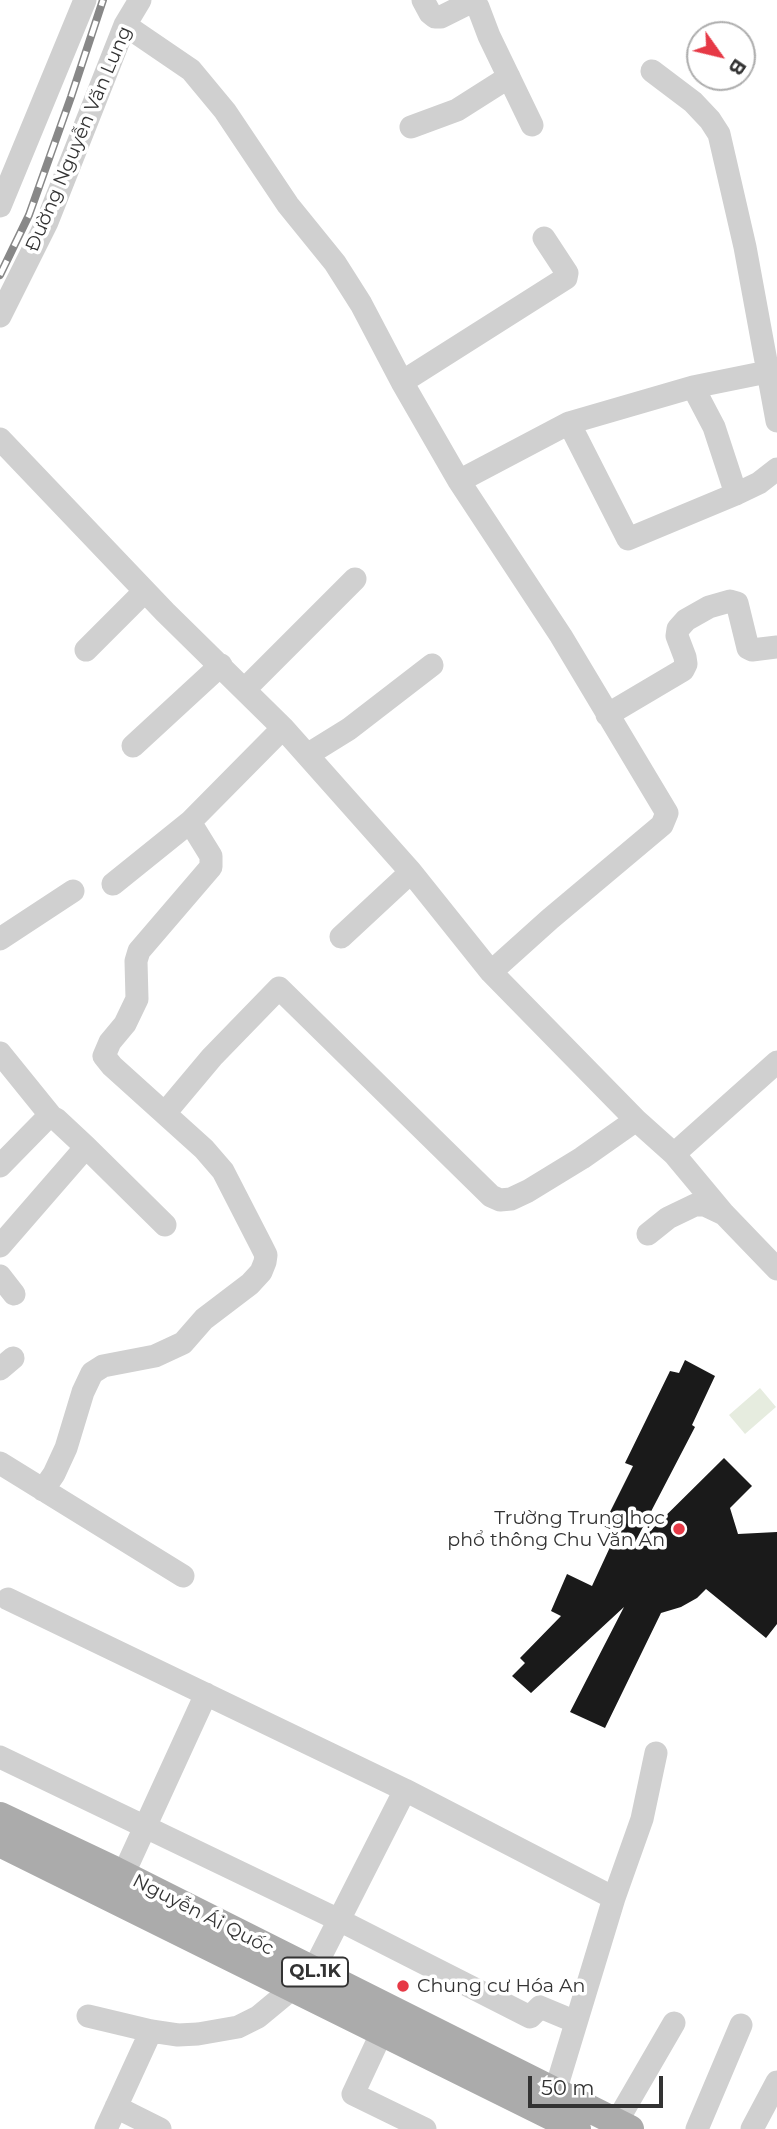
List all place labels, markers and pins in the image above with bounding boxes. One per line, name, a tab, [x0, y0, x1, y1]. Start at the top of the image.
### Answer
place label: Trường Trung học phổ thông Chu Văn An	[447, 1507, 665, 1551]
marker: Trường Trung học phổ thông Chu Văn An	[671, 1521, 687, 1537]
place label: Chung cư Hóa An	[417, 1975, 585, 1997]
marker: Chung cư Hóa An	[395, 1978, 411, 1994]

